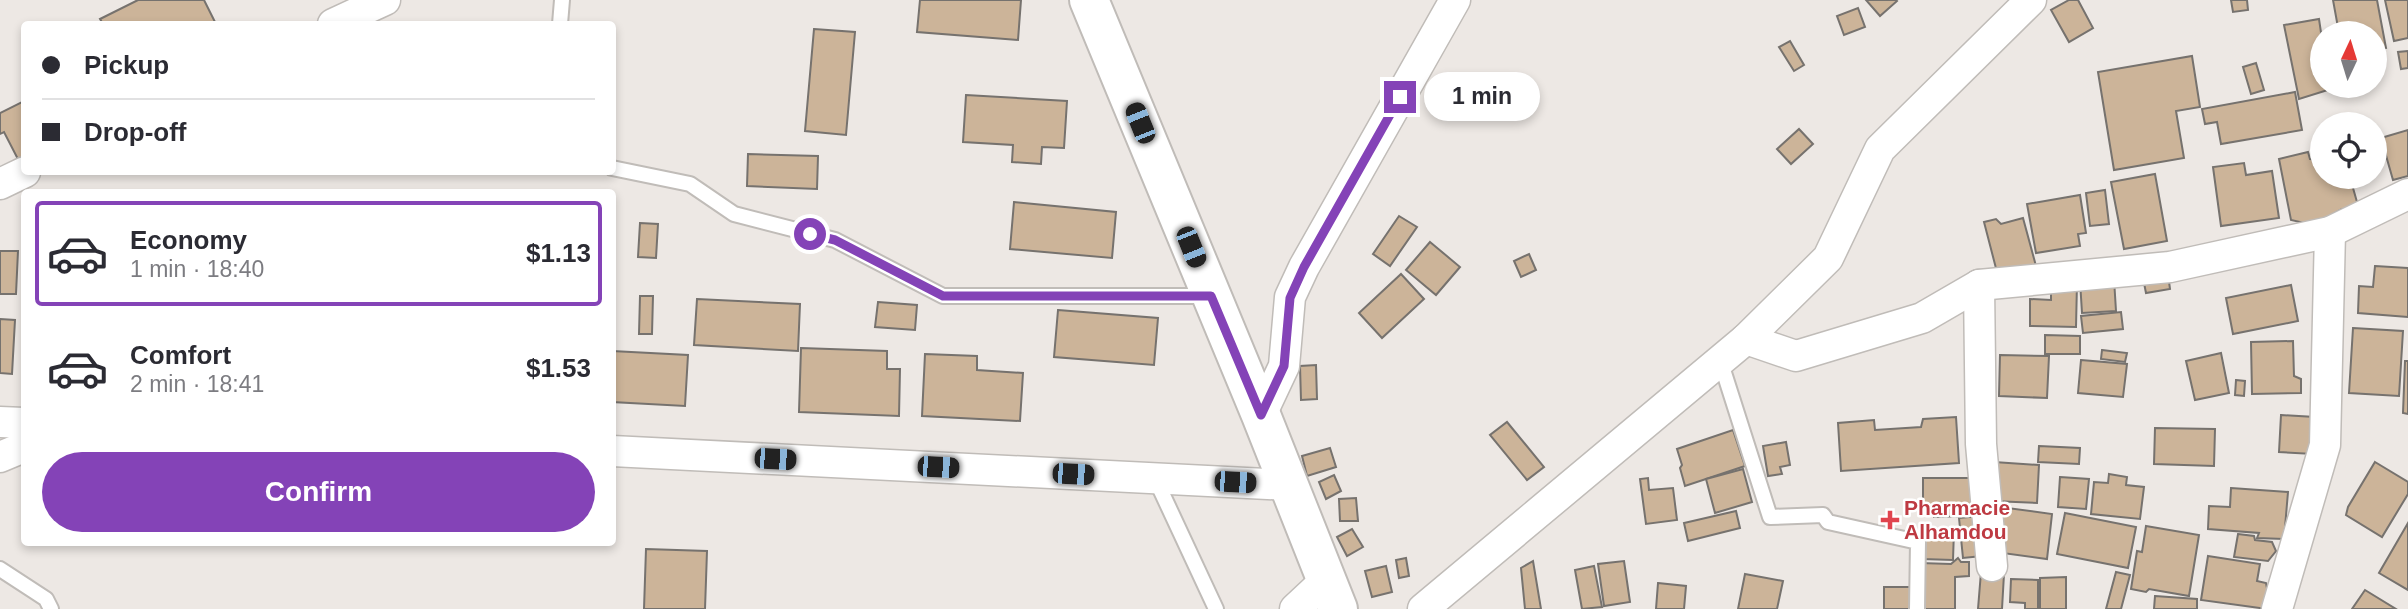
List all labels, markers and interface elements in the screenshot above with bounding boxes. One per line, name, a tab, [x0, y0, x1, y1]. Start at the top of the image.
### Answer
north arrow	[2310, 21, 2387, 98]
map controls	[2310, 21, 2387, 189]
text: Pickup	[84, 50, 169, 80]
callout: 1 min	[1424, 72, 1540, 122]
route end	[1384, 81, 1416, 113]
text: 1 min	[1452, 83, 1512, 109]
car	[1123, 100, 1158, 146]
button: locate	[2310, 112, 2387, 189]
text: Drop-off	[84, 117, 187, 147]
route start	[794, 218, 826, 250]
icon: car	[46, 222, 109, 285]
car	[1174, 224, 1209, 270]
text: Economy	[130, 225, 247, 255]
text: $1.13	[526, 238, 591, 268]
text: 1 min · 18:40	[130, 256, 264, 282]
icon: car	[46, 337, 109, 400]
text: Comfort	[130, 340, 231, 370]
text: $1.53	[526, 353, 591, 383]
text: 2 min · 18:41	[130, 371, 264, 397]
car	[754, 447, 797, 471]
button: Confirm	[42, 452, 595, 532]
car	[917, 455, 960, 479]
car	[1052, 462, 1095, 486]
car	[1214, 470, 1257, 494]
place label: Pharmacie Alhamdou	[1904, 496, 2010, 543]
marker: Pharmacie Alhamdou	[1882, 512, 1898, 528]

